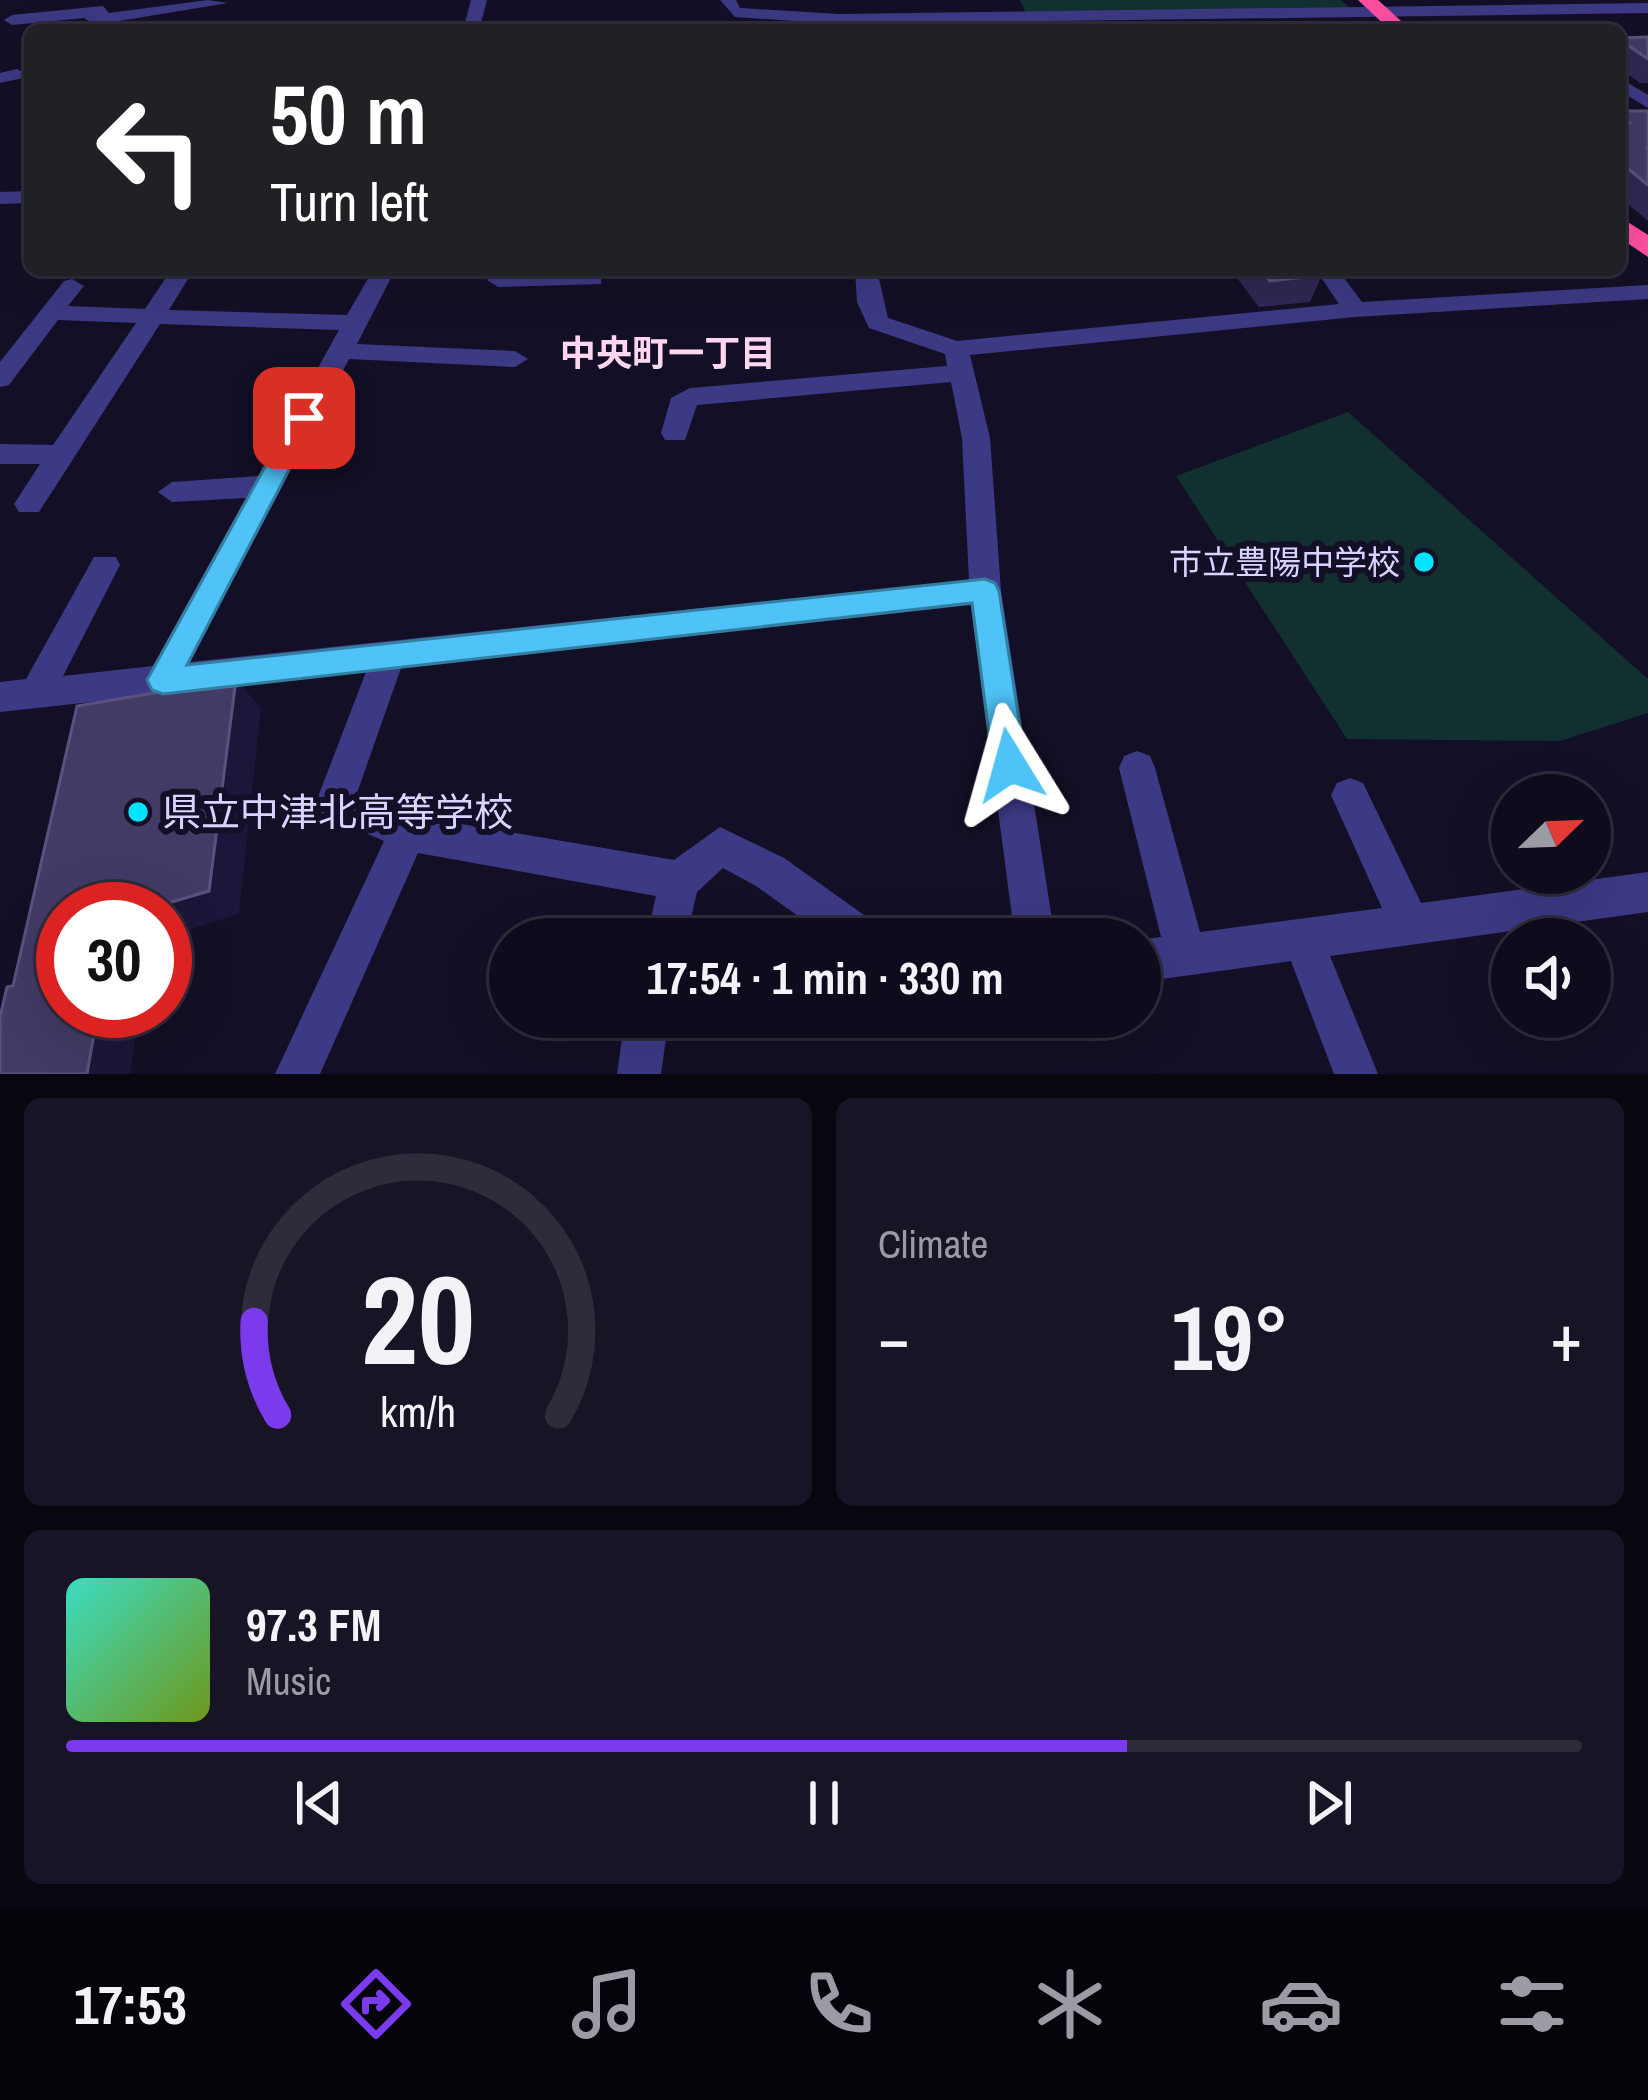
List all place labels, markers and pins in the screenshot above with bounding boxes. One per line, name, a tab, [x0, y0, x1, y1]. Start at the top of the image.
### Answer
pin	[253, 367, 355, 469]
place label: 市立豊陽中学校	[1169, 540, 1400, 584]
marker: 市立豊陽中学校	[1411, 549, 1437, 575]
place label: 県立中津北高等学校	[162, 786, 513, 838]
marker: 県立中津北高等学校	[125, 799, 151, 825]

